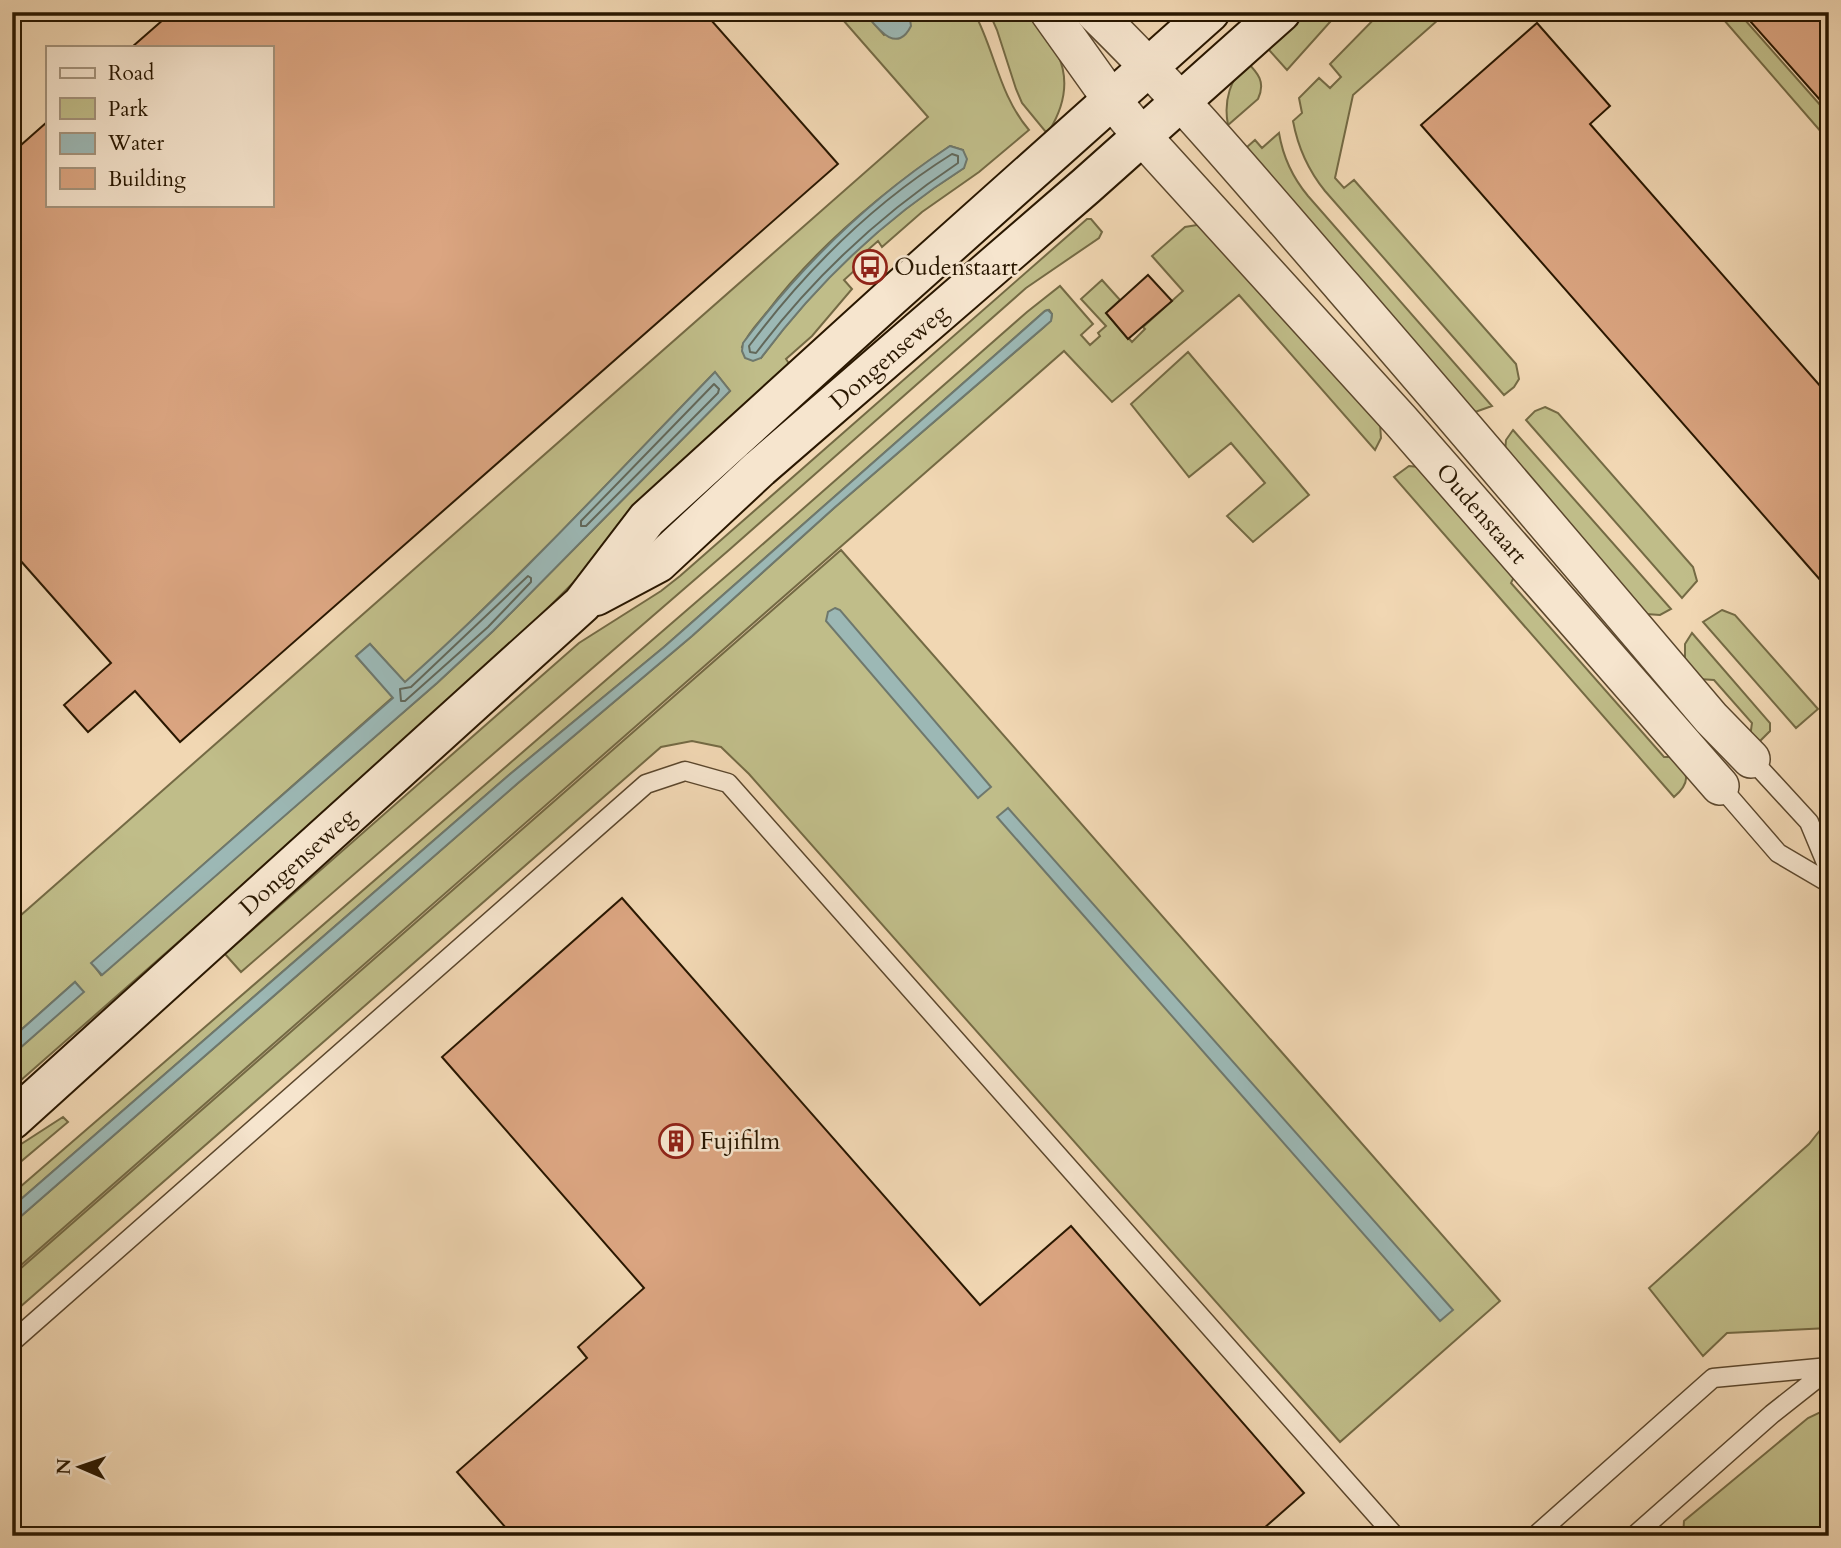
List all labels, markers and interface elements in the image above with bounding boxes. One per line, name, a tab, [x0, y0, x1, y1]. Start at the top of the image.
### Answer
legend	[46, 46, 273, 206]
text: Road	[108, 59, 154, 88]
text: Park	[108, 95, 149, 124]
text: Water	[107, 129, 164, 158]
text: Building	[108, 165, 186, 194]
bus stop icon: Oudenstaart	[851, 248, 889, 286]
place label: Oudenstaart	[894, 251, 1018, 284]
street label: Dongenseweg	[823, 296, 956, 417]
street label: Oudenstaart	[1429, 456, 1535, 571]
street label: Dongenseweg	[232, 800, 363, 923]
building icon: Fujifilm	[657, 1122, 695, 1160]
place label: Fujifilm	[700, 1125, 781, 1158]
north arrow	[46, 1432, 116, 1502]
text: N	[51, 1457, 77, 1475]

